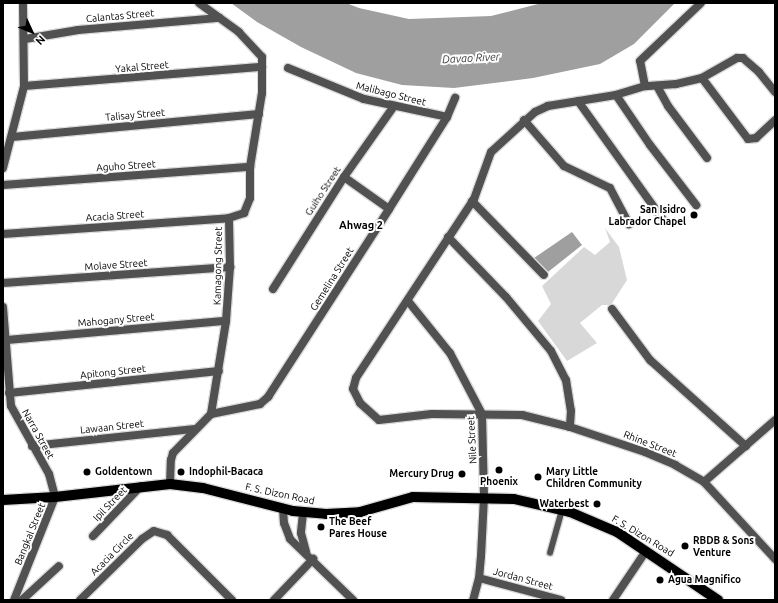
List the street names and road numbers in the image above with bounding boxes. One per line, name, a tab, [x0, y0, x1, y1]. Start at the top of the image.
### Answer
street label: Calantas Street	[85, 7, 155, 25]
street label: Yakal Street	[115, 59, 169, 75]
street label: Malibago Street	[355, 80, 427, 108]
street label: Talisay Street	[105, 106, 165, 124]
street label: Aguho Street	[96, 158, 156, 174]
street label: Guiho Street	[303, 164, 343, 218]
street label: Acacia Street	[85, 208, 145, 224]
street label: Kamagong Street	[211, 227, 225, 305]
street label: Gemelina Street	[308, 245, 356, 313]
street label: Molave Street	[84, 257, 148, 273]
street label: Mahogany Street	[77, 311, 155, 329]
street label: Apitong Street	[79, 363, 147, 381]
street label: Narra Street	[19, 407, 57, 461]
street label: Nile Street	[465, 416, 479, 464]
street label: Lawaan Street	[79, 418, 145, 436]
street label: Rhine Street	[622, 428, 678, 460]
street label: F. S. Dizon Road	[244, 481, 316, 507]
street label: Ipil Street	[91, 484, 129, 524]
street label: Bangkal Street	[12, 501, 48, 567]
street label: F. S. Dizon Road	[610, 513, 676, 559]
street label: Acacia Circle	[88, 530, 136, 578]
street label: Jordan Street	[492, 565, 554, 593]

